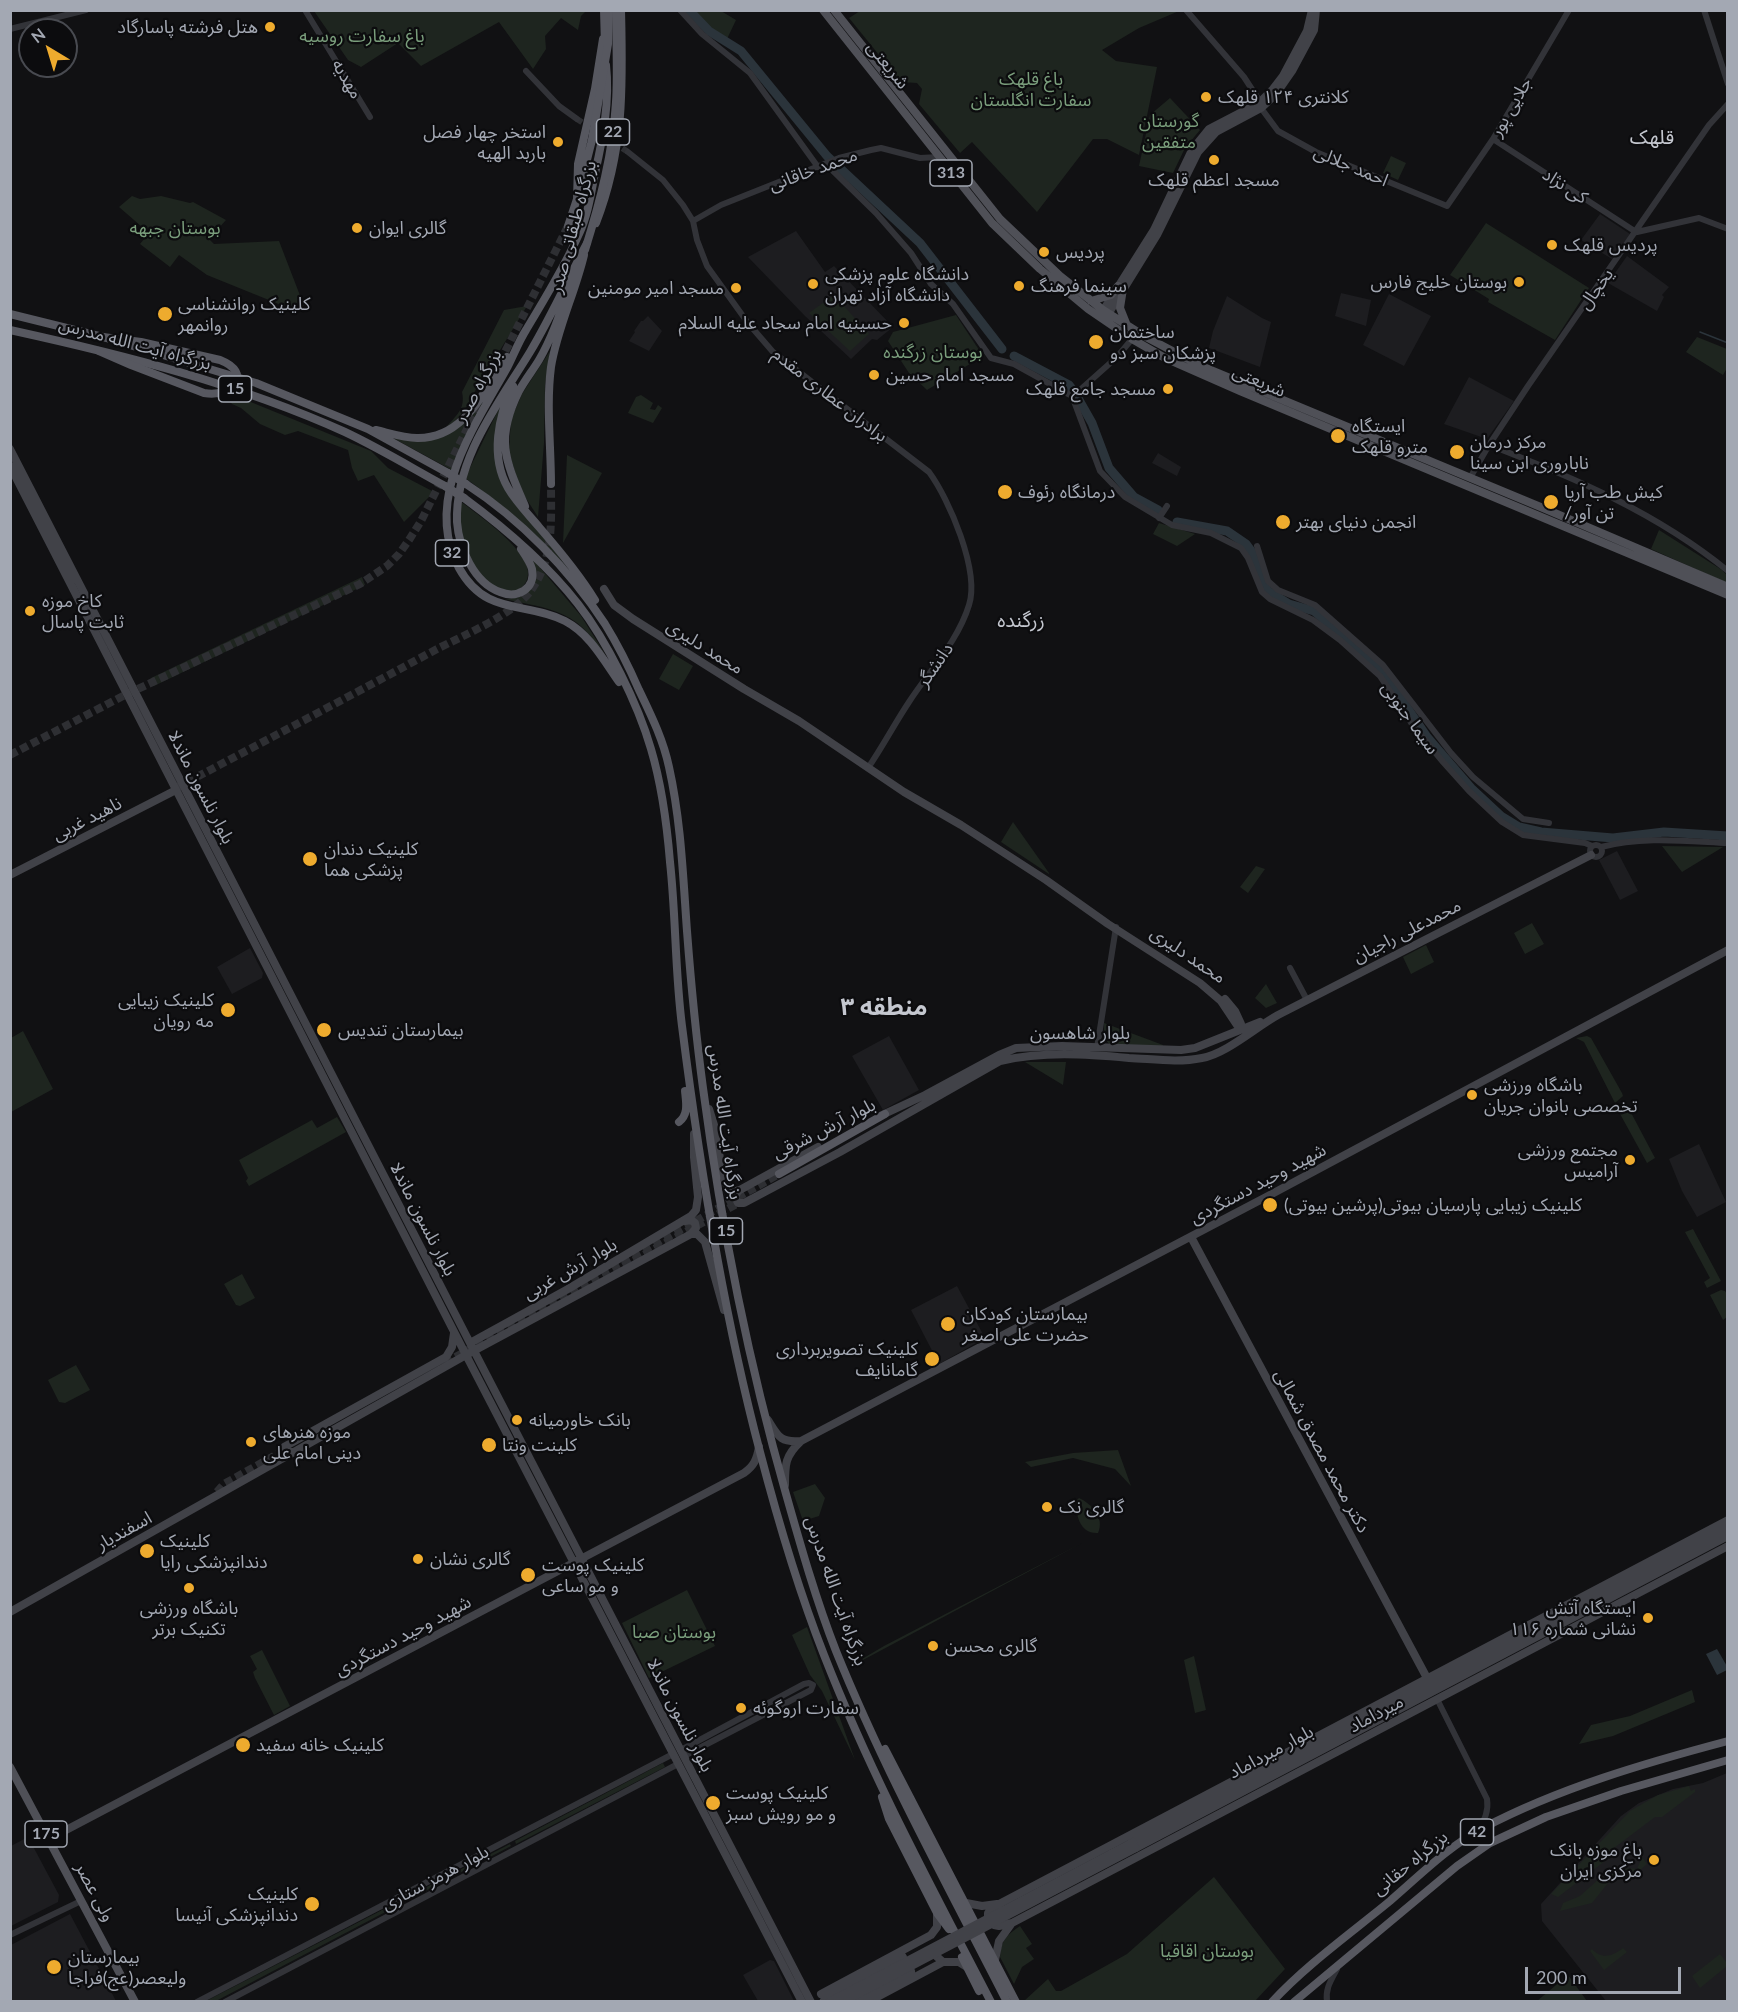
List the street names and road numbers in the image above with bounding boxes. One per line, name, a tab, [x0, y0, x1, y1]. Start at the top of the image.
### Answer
street label: شریعتی	[862, 37, 914, 93]
street label: مهدیه	[327, 55, 367, 103]
street label: جلایی پور	[1485, 73, 1537, 141]
road number: 22	[596, 119, 630, 145]
street label: احمد جلالی	[1311, 141, 1391, 191]
street label: محمد خاقانی	[766, 144, 860, 196]
street label: بزرگراه طبقاتی صدر	[545, 158, 601, 296]
road number: 313	[930, 160, 972, 186]
street label: کی نژاد	[1538, 163, 1592, 209]
street label: یخچال	[1574, 264, 1618, 314]
street label: بزرگراه آیت الله مدرس	[57, 313, 213, 375]
street label: برادران عطاری مقدم	[768, 343, 892, 447]
street label: بزرگراه صدر	[450, 345, 506, 427]
street label: شریعتی	[1229, 360, 1289, 402]
road number: 15	[218, 376, 252, 402]
road number: 32	[436, 540, 468, 566]
street label: محمد دلیری	[663, 615, 747, 679]
street label: دانشگر	[912, 639, 958, 691]
street label: سیما جنوبی	[1376, 677, 1444, 759]
street label: بلوار نلسون ماندلا	[163, 727, 239, 847]
street label: ناهید غربی	[49, 792, 125, 846]
street label: محمدعلی راجیان	[1349, 894, 1465, 968]
street label: محمد دلیری	[1146, 922, 1230, 988]
street label: بلوار شاهسون	[1030, 1022, 1130, 1044]
street label: بزرگراه آیت الله مدرس	[703, 1043, 747, 1201]
street label: بلوار آرش شرقی	[769, 1094, 879, 1164]
street label: شهید وحید دستگردی	[1186, 1139, 1330, 1229]
street label: بلوار نلسون ماندلا	[385, 1159, 461, 1279]
road number: 15	[710, 1218, 742, 1244]
street label: بلوار آرش غربی	[519, 1233, 621, 1305]
street label: دکتر محمد مصدق شمالی	[1270, 1365, 1374, 1537]
street label: اسفندیار	[92, 1507, 156, 1555]
street label: بزرگراه آیت الله مدرس	[800, 1513, 872, 1669]
street label: شهید وحید دستگردی	[331, 1591, 475, 1681]
street label: بلوار نلسون ماندلا	[642, 1655, 718, 1775]
street label: میرداماد	[1345, 1691, 1407, 1737]
street label: بلوار میرداماد	[1225, 1721, 1317, 1783]
road number: 42	[1460, 1819, 1494, 1845]
road number: 175	[25, 1821, 67, 1847]
street label: بزرگراه حقانی	[1368, 1826, 1452, 1900]
street label: بلوار هرمز ستاری	[378, 1841, 492, 1915]
street label: ولی عصر	[70, 1859, 120, 1925]

